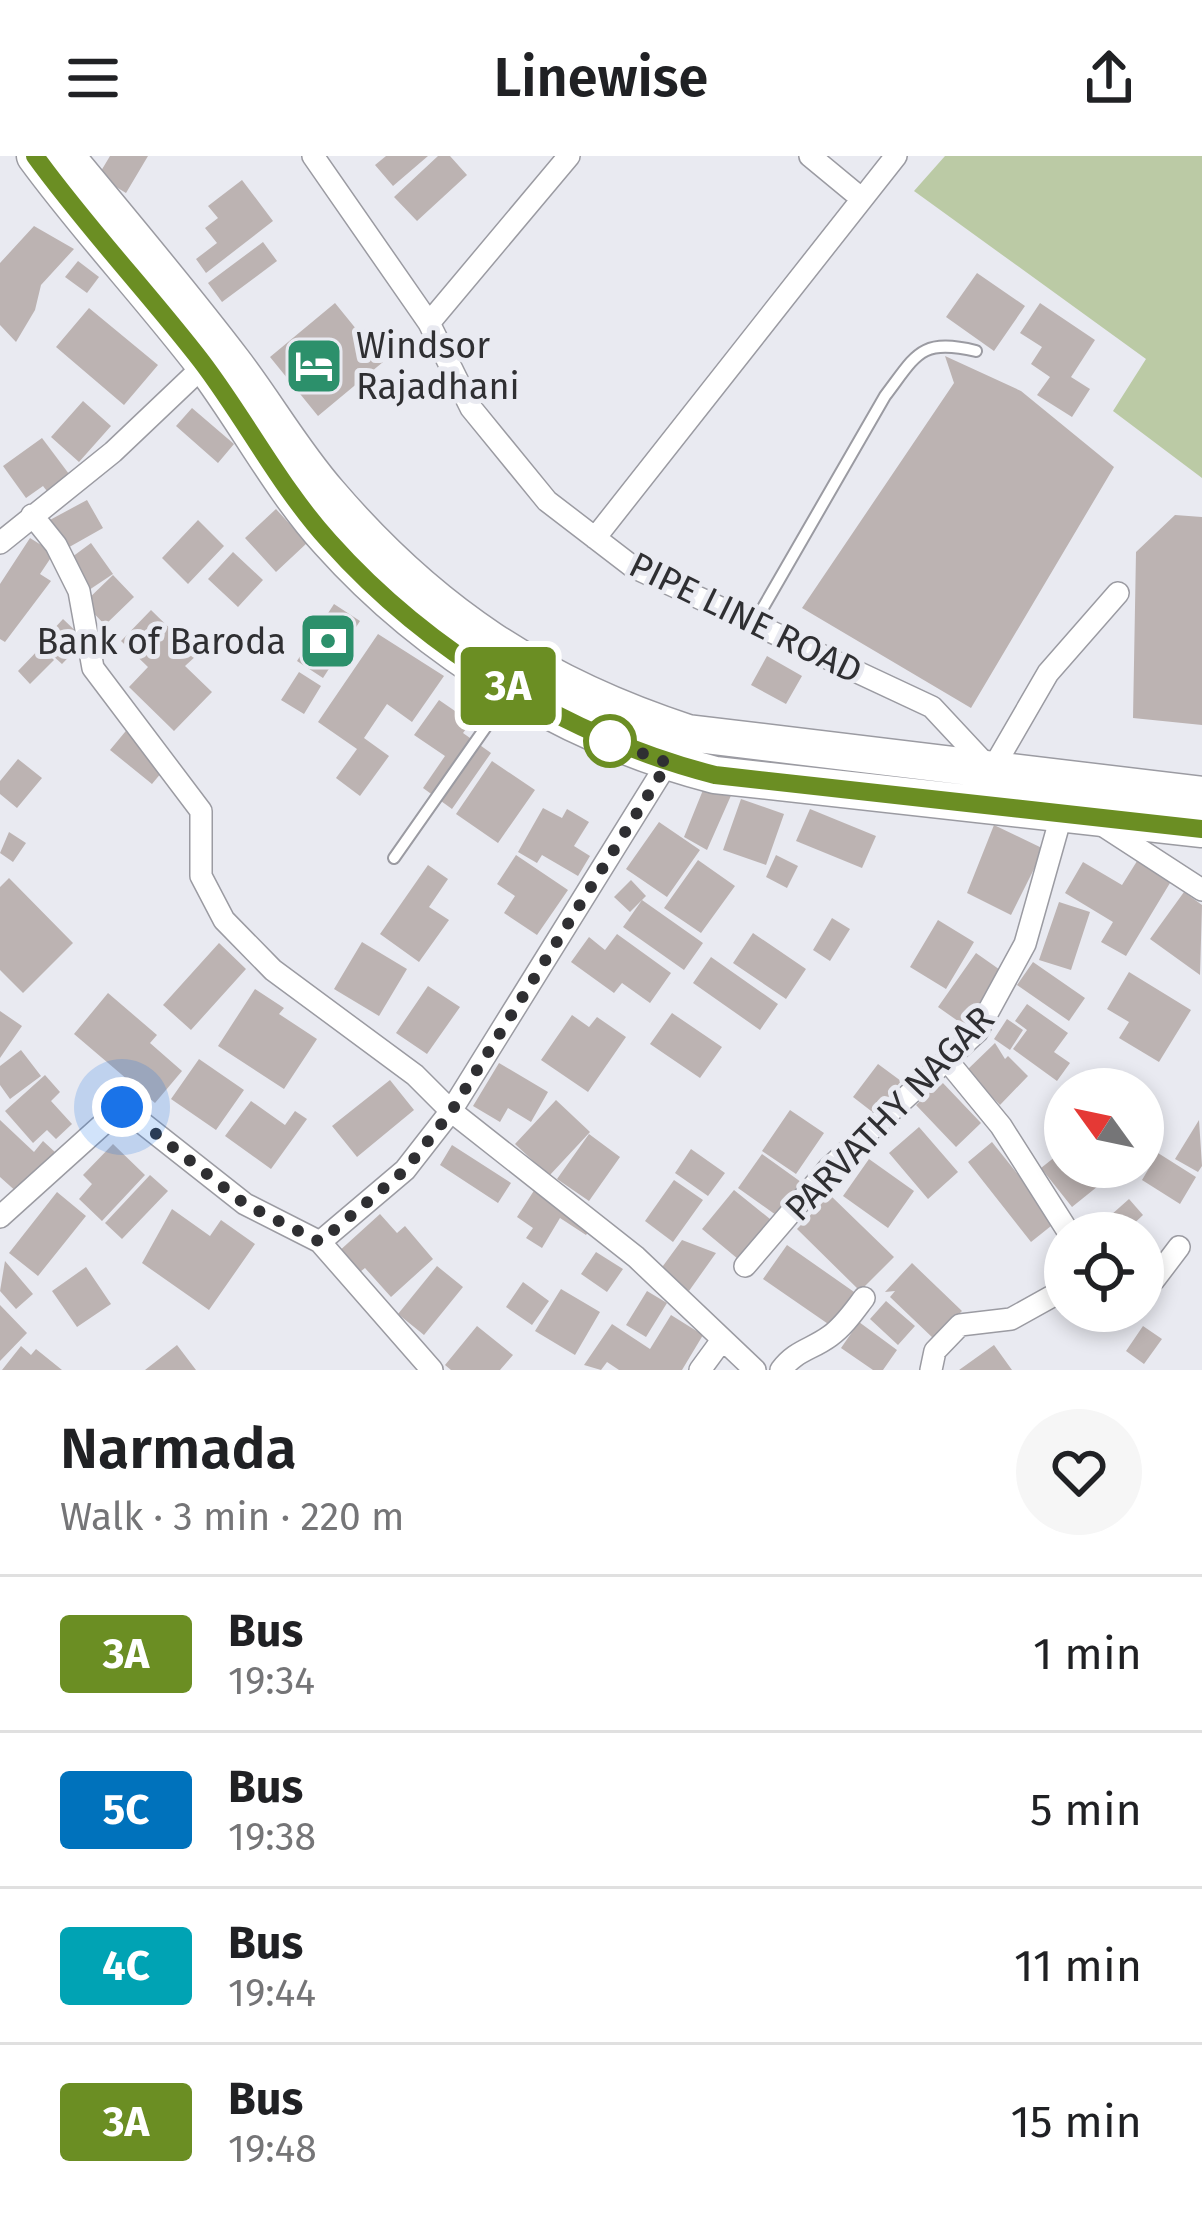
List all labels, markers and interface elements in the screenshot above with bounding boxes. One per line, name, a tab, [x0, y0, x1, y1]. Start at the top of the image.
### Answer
icon: menu	[60, 45, 126, 111]
icon: share	[1076, 45, 1142, 111]
text: Linewise	[494, 46, 708, 110]
place label: Windsor Rajadhani	[356, 324, 520, 409]
hotel icon: Windsor Rajadhani	[283, 335, 345, 397]
street label: PIPE LINE ROAD	[622, 543, 869, 693]
bank icon: Bank of Baroda	[297, 610, 359, 672]
place label: Bank of Baroda	[36, 620, 286, 664]
line badge: 3A	[454, 647, 562, 725]
text: 3A	[485, 661, 531, 711]
unlabelled marker	[585, 716, 635, 766]
street label: PARVATHY NAGAR	[776, 997, 1003, 1230]
north arrow	[1044, 1068, 1164, 1188]
map controls	[1044, 1068, 1164, 1332]
your location	[92, 1077, 152, 1137]
button: locate	[1044, 1212, 1164, 1332]
button: heart	[1016, 1409, 1142, 1535]
text: Narmada	[60, 1415, 297, 1483]
text: Walk · 3 min · 220 m	[60, 1494, 405, 1540]
text: Bus	[228, 1604, 303, 1658]
text: 1 min	[1033, 1627, 1142, 1681]
text: 3A	[103, 1629, 149, 1679]
text: 19:34	[228, 1658, 315, 1704]
text: Bus	[228, 1760, 303, 1814]
text: 5 min	[1030, 1783, 1142, 1837]
text: 5C	[103, 1785, 149, 1835]
text: 19:38	[228, 1814, 316, 1860]
text: Bus	[228, 1916, 303, 1970]
text: 11 min	[1014, 1939, 1142, 1993]
text: 4C	[102, 1941, 150, 1991]
text: 19:44	[228, 1970, 316, 2016]
text: Bus	[228, 2072, 303, 2126]
text: 15 min	[1010, 2095, 1142, 2149]
text: 3A	[103, 2097, 149, 2147]
text: 19:48	[228, 2126, 317, 2172]

